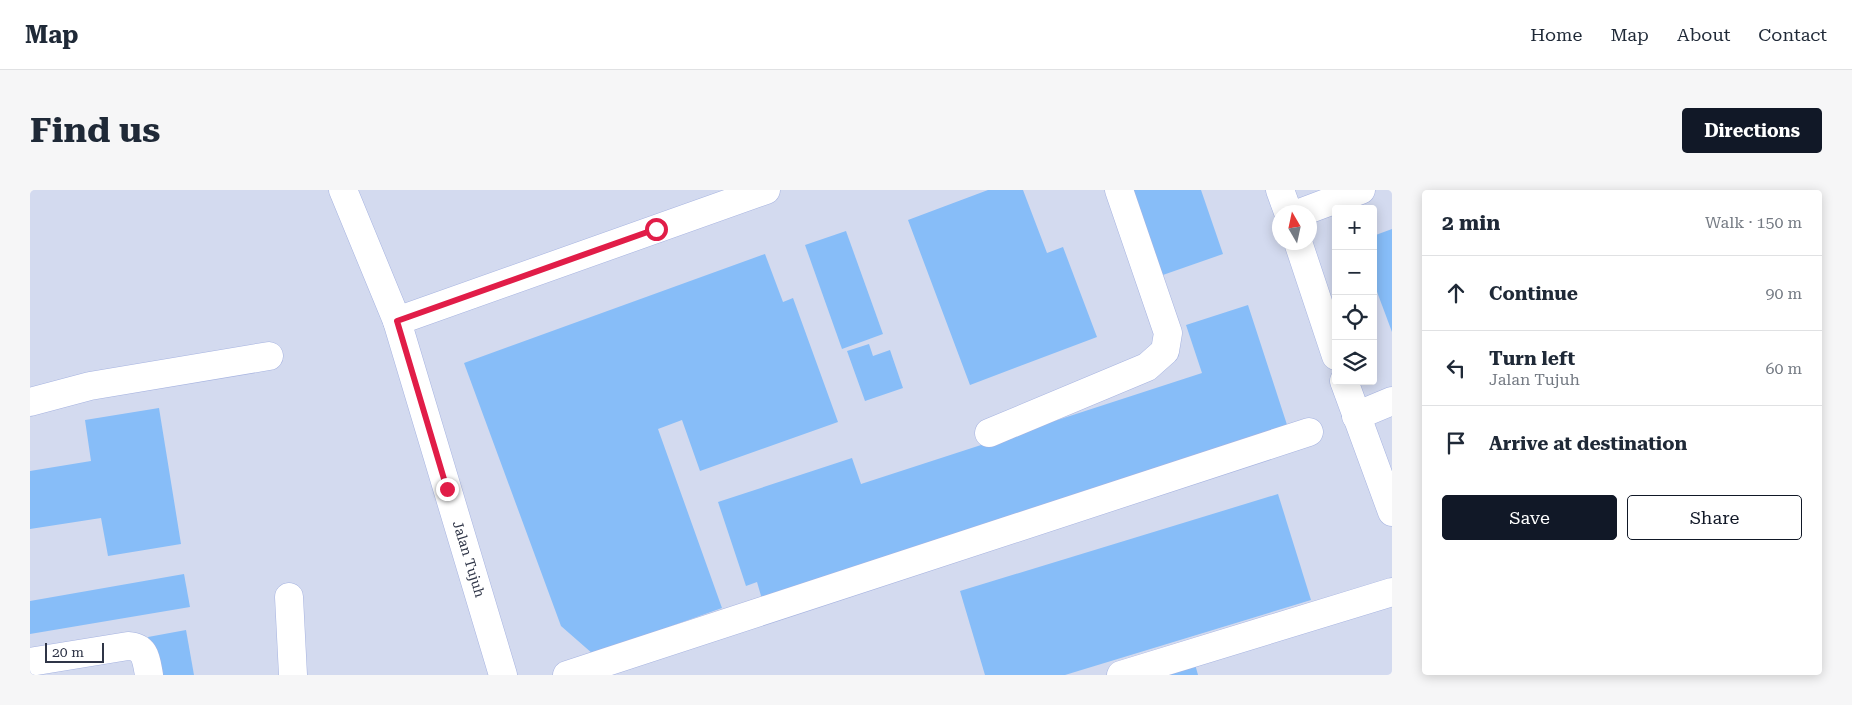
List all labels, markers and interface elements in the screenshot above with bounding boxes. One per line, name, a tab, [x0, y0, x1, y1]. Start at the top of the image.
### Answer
text: Map	[25, 21, 79, 49]
text: Home	[1530, 24, 1582, 45]
text: Map	[1610, 24, 1649, 45]
text: About	[1677, 24, 1730, 45]
text: Contact	[1758, 24, 1827, 45]
button: Directions	[1682, 108, 1822, 153]
text: Find us	[30, 110, 160, 151]
north arrow	[1272, 205, 1317, 250]
map controls	[1332, 205, 1377, 385]
button: +	[1332, 205, 1377, 250]
text: 2 min	[1442, 211, 1500, 235]
text: Walk · 150 m	[1705, 213, 1802, 232]
route start	[645, 218, 668, 241]
button: −	[1332, 250, 1377, 295]
icon: ahead	[1442, 279, 1470, 307]
text: Continue	[1489, 282, 1578, 305]
text: 90 m	[1765, 284, 1802, 303]
button: locate	[1332, 295, 1377, 340]
button: layers	[1332, 340, 1377, 385]
text: Turn left	[1489, 347, 1575, 370]
icon: left	[1442, 354, 1470, 382]
text: 60 m	[1765, 359, 1802, 378]
text: Jalan Tujuh	[1489, 370, 1580, 389]
icon: arrive	[1442, 429, 1470, 457]
text: Arrive at destination	[1489, 432, 1687, 455]
route end	[436, 478, 459, 501]
button: Save	[1442, 495, 1617, 540]
button: Share	[1627, 495, 1802, 540]
street label: Jalan Tujuh	[450, 519, 488, 599]
scale bar	[45, 640, 104, 663]
text: 20 m	[52, 644, 84, 660]

